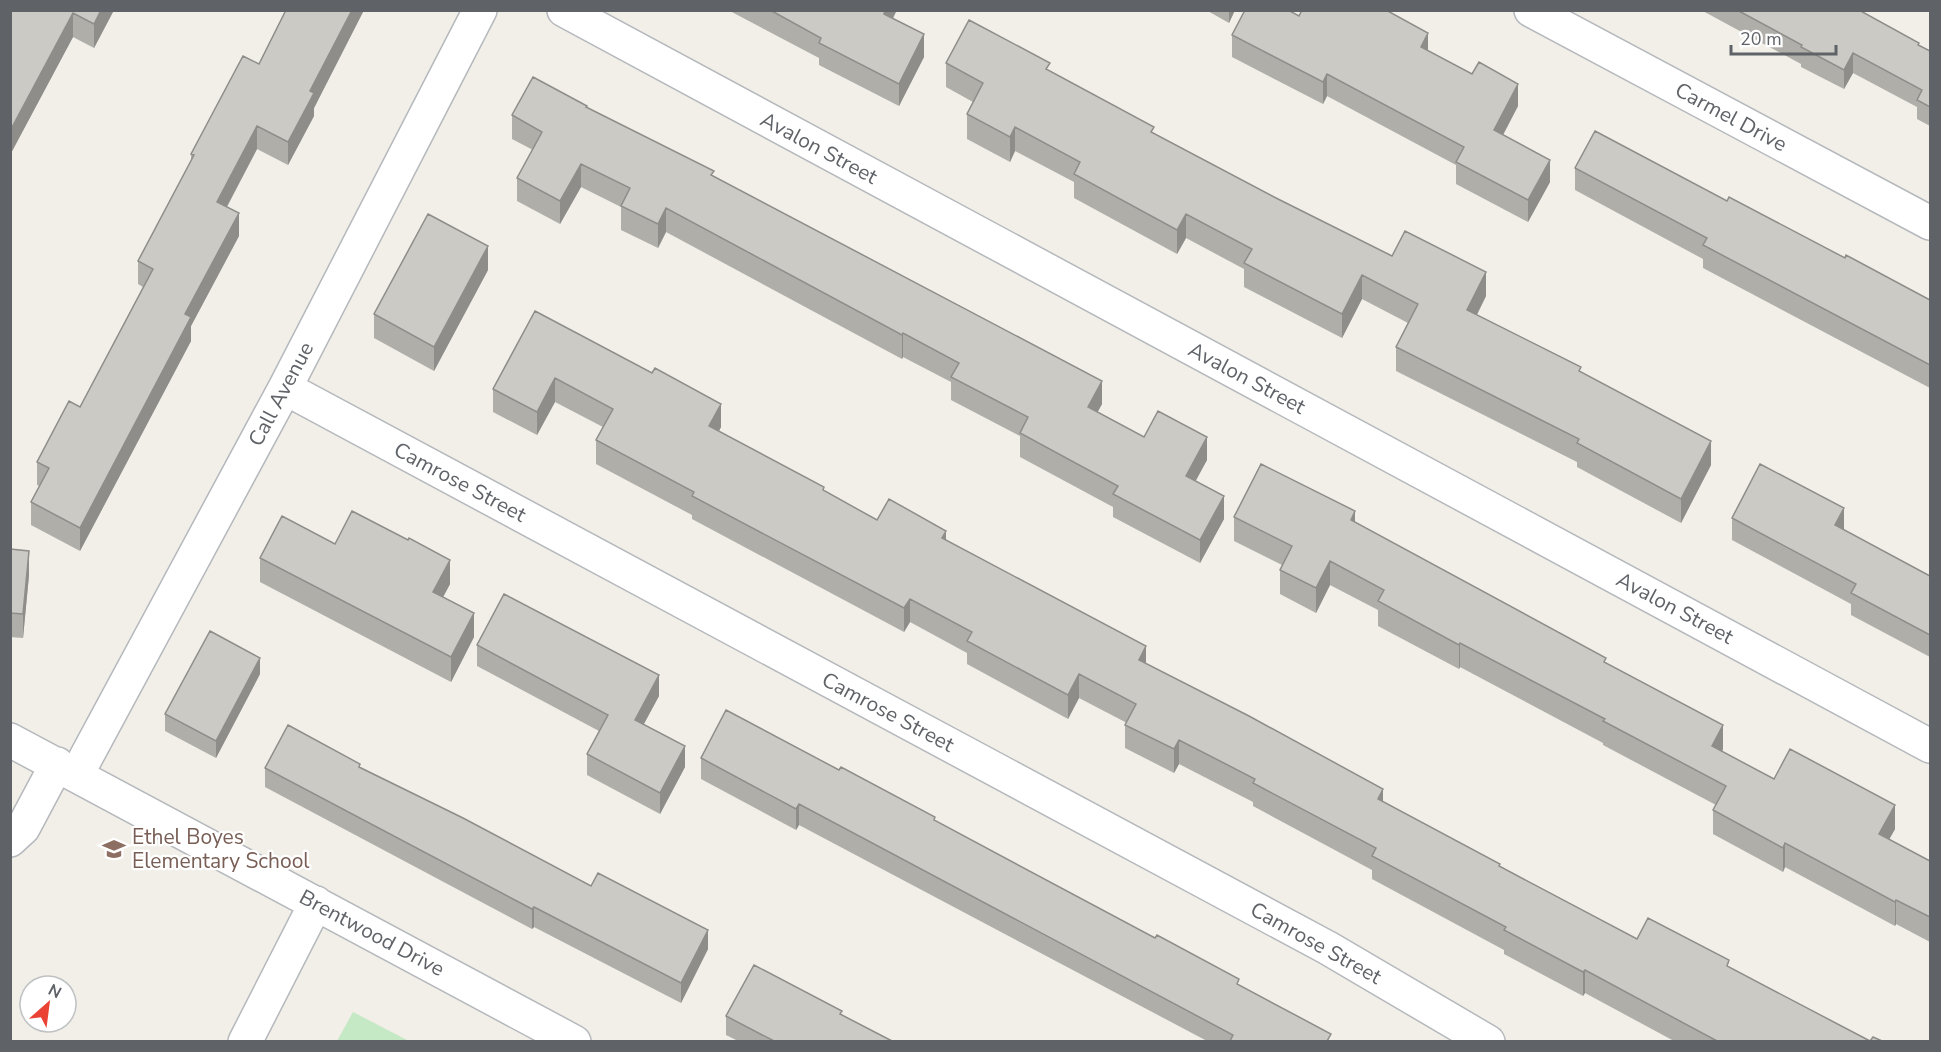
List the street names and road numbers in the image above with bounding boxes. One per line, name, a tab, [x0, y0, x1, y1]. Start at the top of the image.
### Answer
street label: Carmel Drive	[1670, 76, 1792, 158]
street label: Avalon Street	[756, 105, 883, 191]
street label: Avalon Street	[1184, 335, 1311, 421]
street label: Call Avenue	[242, 337, 320, 451]
street label: Camrose Street	[389, 435, 532, 529]
street label: Avalon Street	[1612, 565, 1739, 651]
street label: Camrose Street	[817, 665, 960, 759]
street label: Brentwood Drive	[295, 883, 449, 983]
street label: Camrose Street	[1245, 895, 1387, 991]

